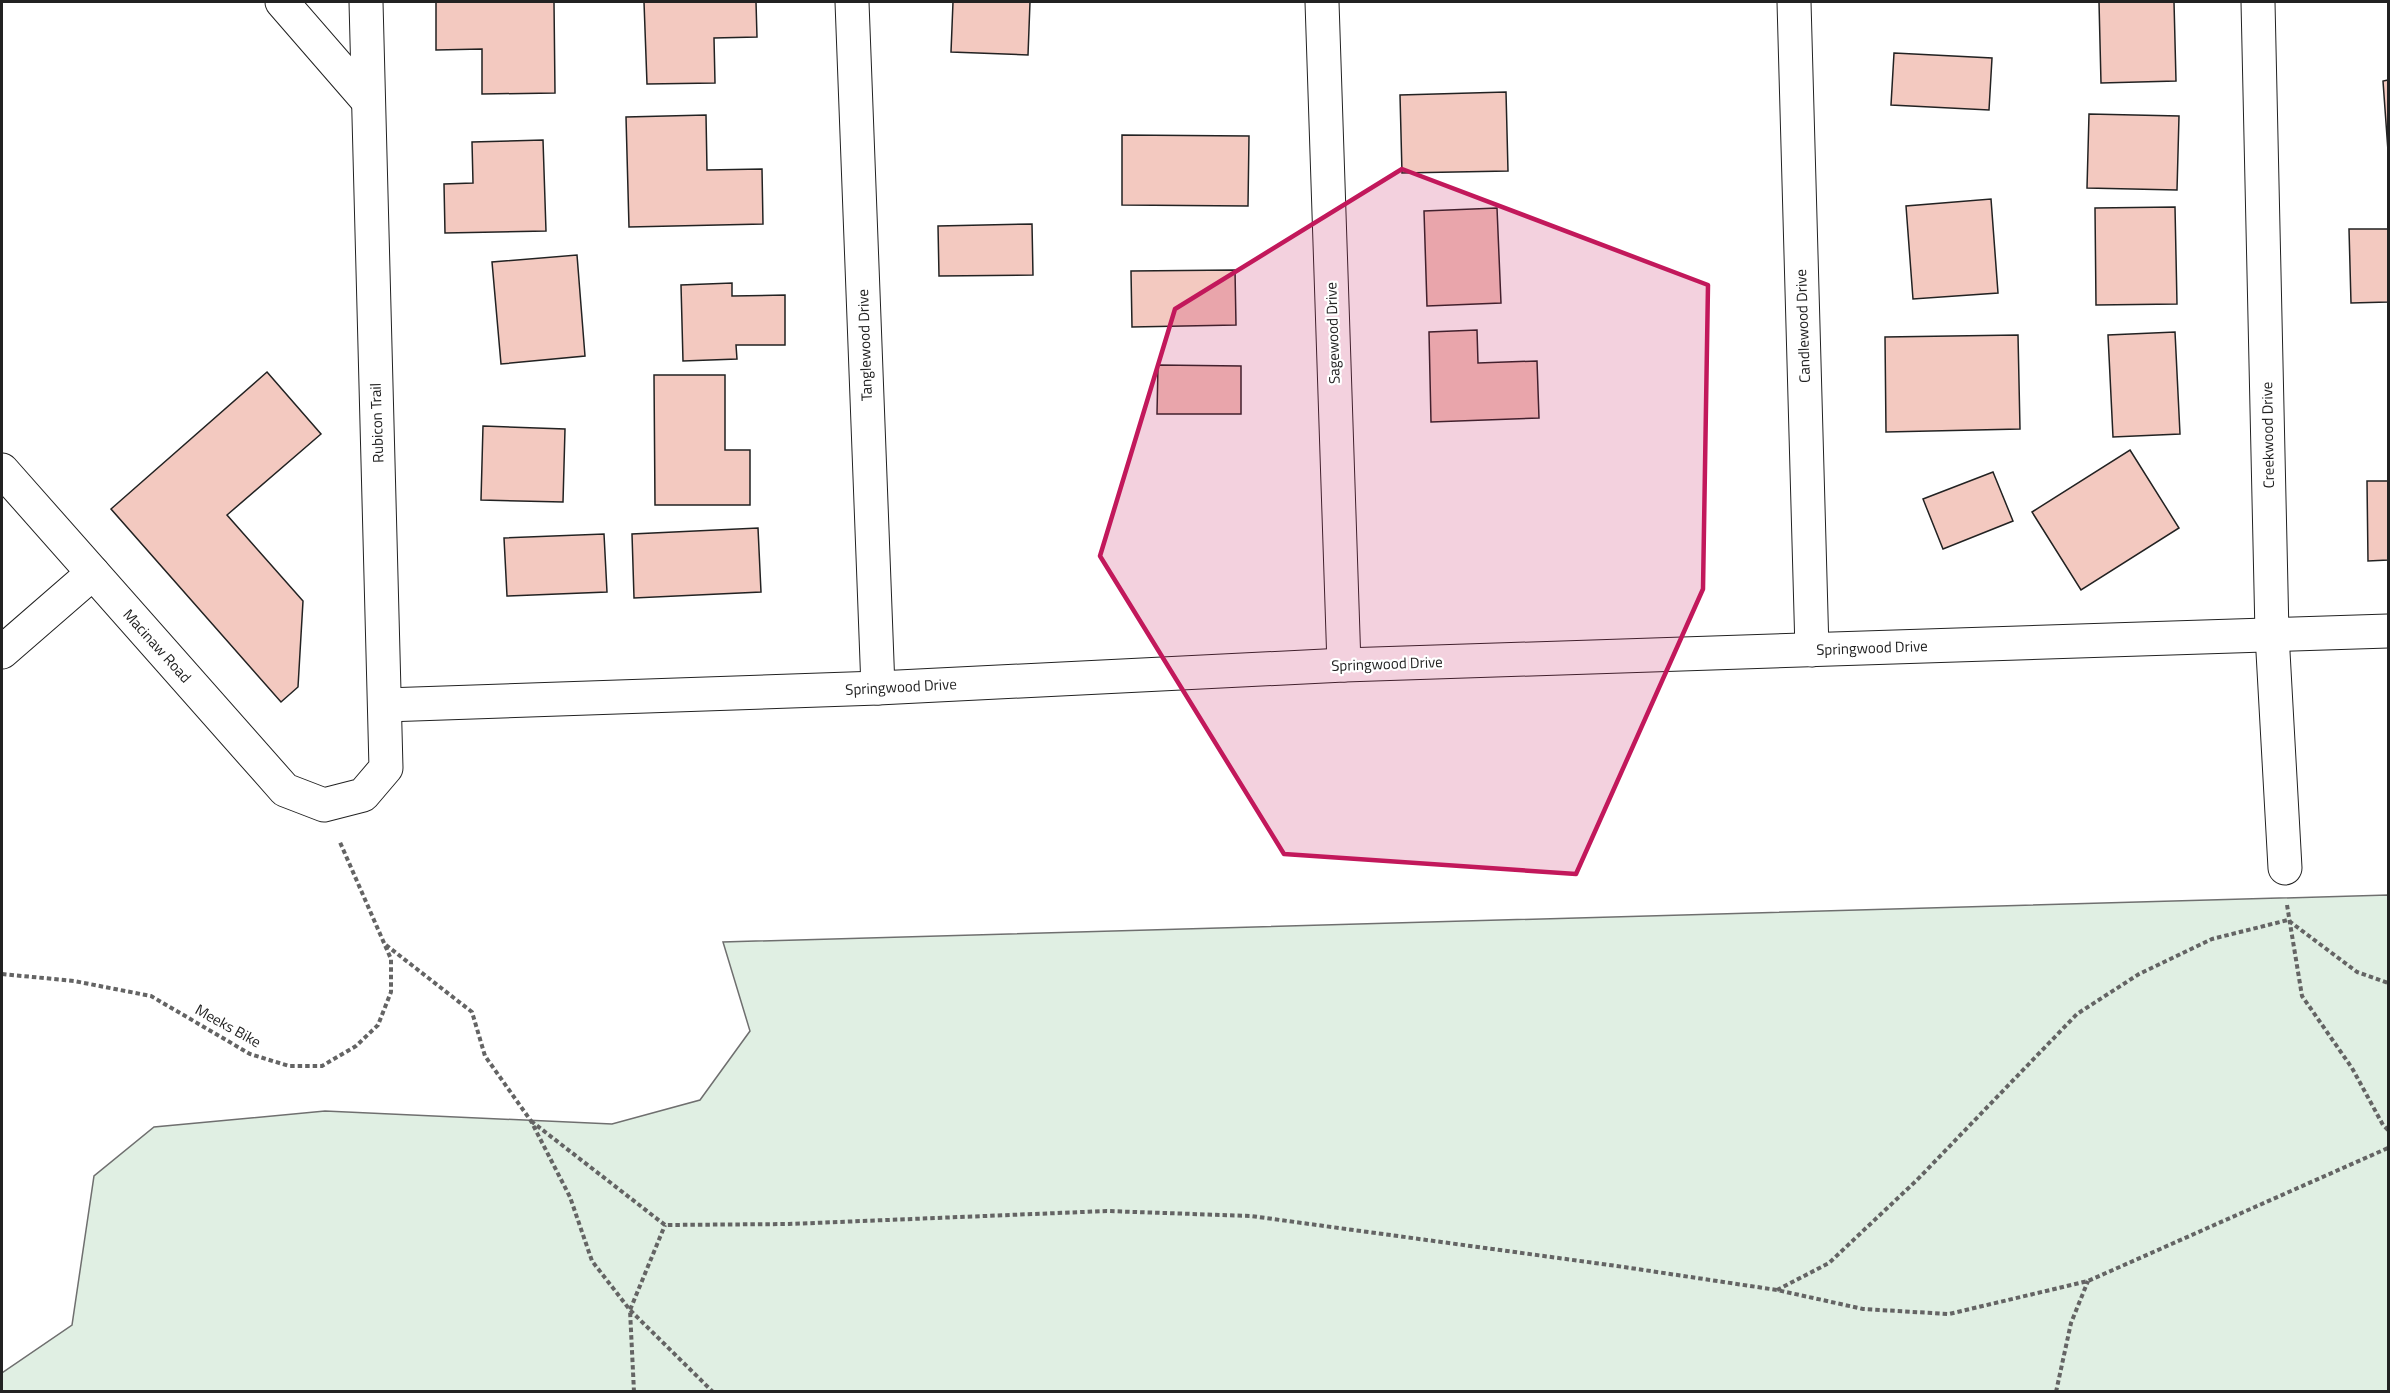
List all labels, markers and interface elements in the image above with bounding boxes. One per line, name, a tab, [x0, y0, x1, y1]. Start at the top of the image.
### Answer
street label: Candlewood Drive	[1789, 269, 1816, 383]
street label: Sagewood Drive	[1319, 282, 1346, 384]
street label: Tanglewood Drive	[851, 289, 878, 401]
street label: Creekwood Drive	[2255, 381, 2280, 489]
street label: Rubicon Trail	[364, 383, 389, 463]
street label: Macinaw Road	[118, 604, 197, 688]
street label: Springwood Drive	[1816, 634, 1928, 661]
street label: Springwood Drive	[1331, 650, 1443, 677]
street label: Springwood Drive	[845, 672, 957, 701]
street label: Meeks Bike	[191, 998, 265, 1053]

